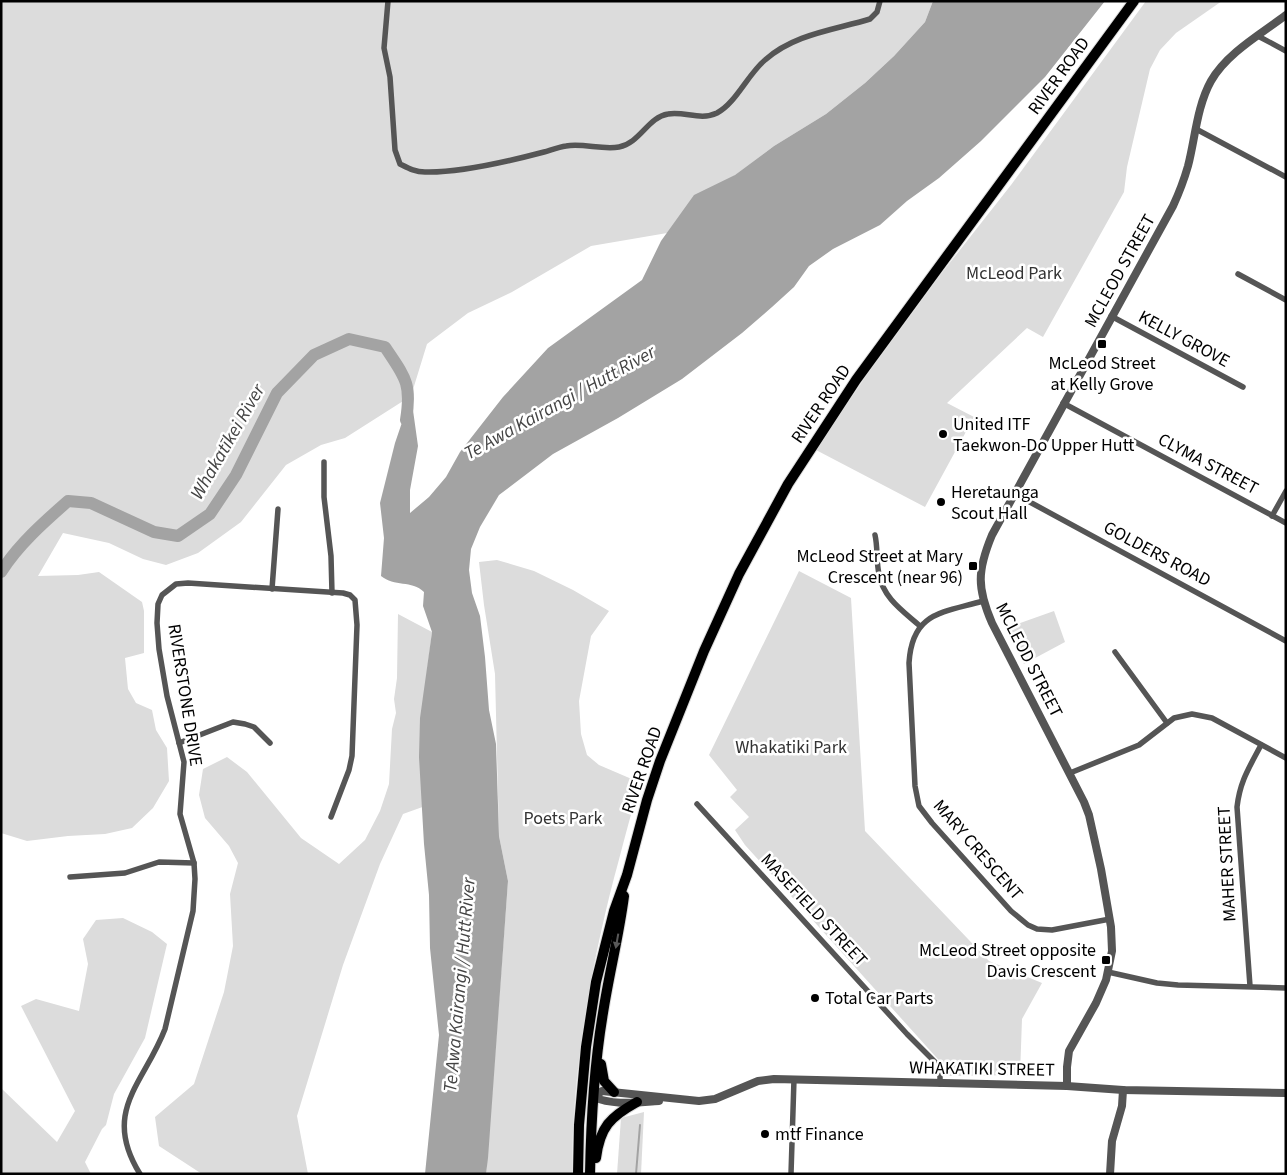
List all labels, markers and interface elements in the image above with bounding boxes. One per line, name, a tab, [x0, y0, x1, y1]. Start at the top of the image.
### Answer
street label: RIVER ROAD	[1022, 32, 1096, 120]
street label: MCLEOD STREET	[1079, 210, 1162, 332]
park label: McLeod Park	[966, 261, 1062, 286]
street label: KELLY GROVE	[1134, 304, 1234, 374]
water label: Te Awa Kairangi / Hutt River	[459, 338, 662, 467]
marker: McLeod Street at Kelly Grove	[1096, 338, 1108, 350]
place label: McLeod Street at Kelly Grove	[1048, 351, 1156, 397]
street label: RIVER ROAD	[785, 360, 857, 448]
water label: Whakatīkei River	[184, 378, 273, 505]
place label: United ITF Taekwon-Do Upper Hutt	[953, 412, 1134, 458]
street label: CLYMA STREET	[1153, 427, 1263, 501]
marker: United ITF Taekwon-Do Upper Hutt	[937, 428, 949, 440]
place label: Heretaunga Scout Hall	[951, 480, 1039, 526]
marker: Heretaunga Scout Hall	[935, 496, 947, 508]
street label: GOLDERS ROAD	[1099, 515, 1215, 593]
place label: McLeod Street at Mary Crescent (near 96)	[796, 544, 964, 590]
marker: McLeod Street at Mary Crescent (near 96)	[967, 560, 979, 572]
street label: MCLEOD STREET	[989, 598, 1069, 722]
street label: RIVERSTONE DRIVE	[161, 622, 209, 768]
street label: RIVER ROAD	[615, 723, 669, 817]
park label: Whakatiki Park	[735, 735, 847, 760]
street label: MARY CRESCENT	[927, 794, 1029, 906]
street label: MAHER STREET	[1211, 805, 1243, 922]
park label: Poets Park	[524, 806, 603, 831]
street label: MASEFIELD STREET	[755, 848, 873, 972]
water label: Te Awa Kairangi / Hutt River	[437, 875, 483, 1093]
one-way arrow	[612, 933, 620, 949]
place label: McLeod Street opposite Davis Crescent	[919, 938, 1096, 984]
marker: McLeod Street opposite Davis Crescent	[1100, 954, 1112, 966]
place label: Total Car Parts	[825, 986, 933, 1011]
marker: Total Car Parts	[809, 992, 821, 1004]
street label: WHAKATIKI STREET	[909, 1055, 1055, 1083]
place label: mtf Finance	[775, 1122, 864, 1147]
marker: mtf Finance	[759, 1128, 771, 1140]

